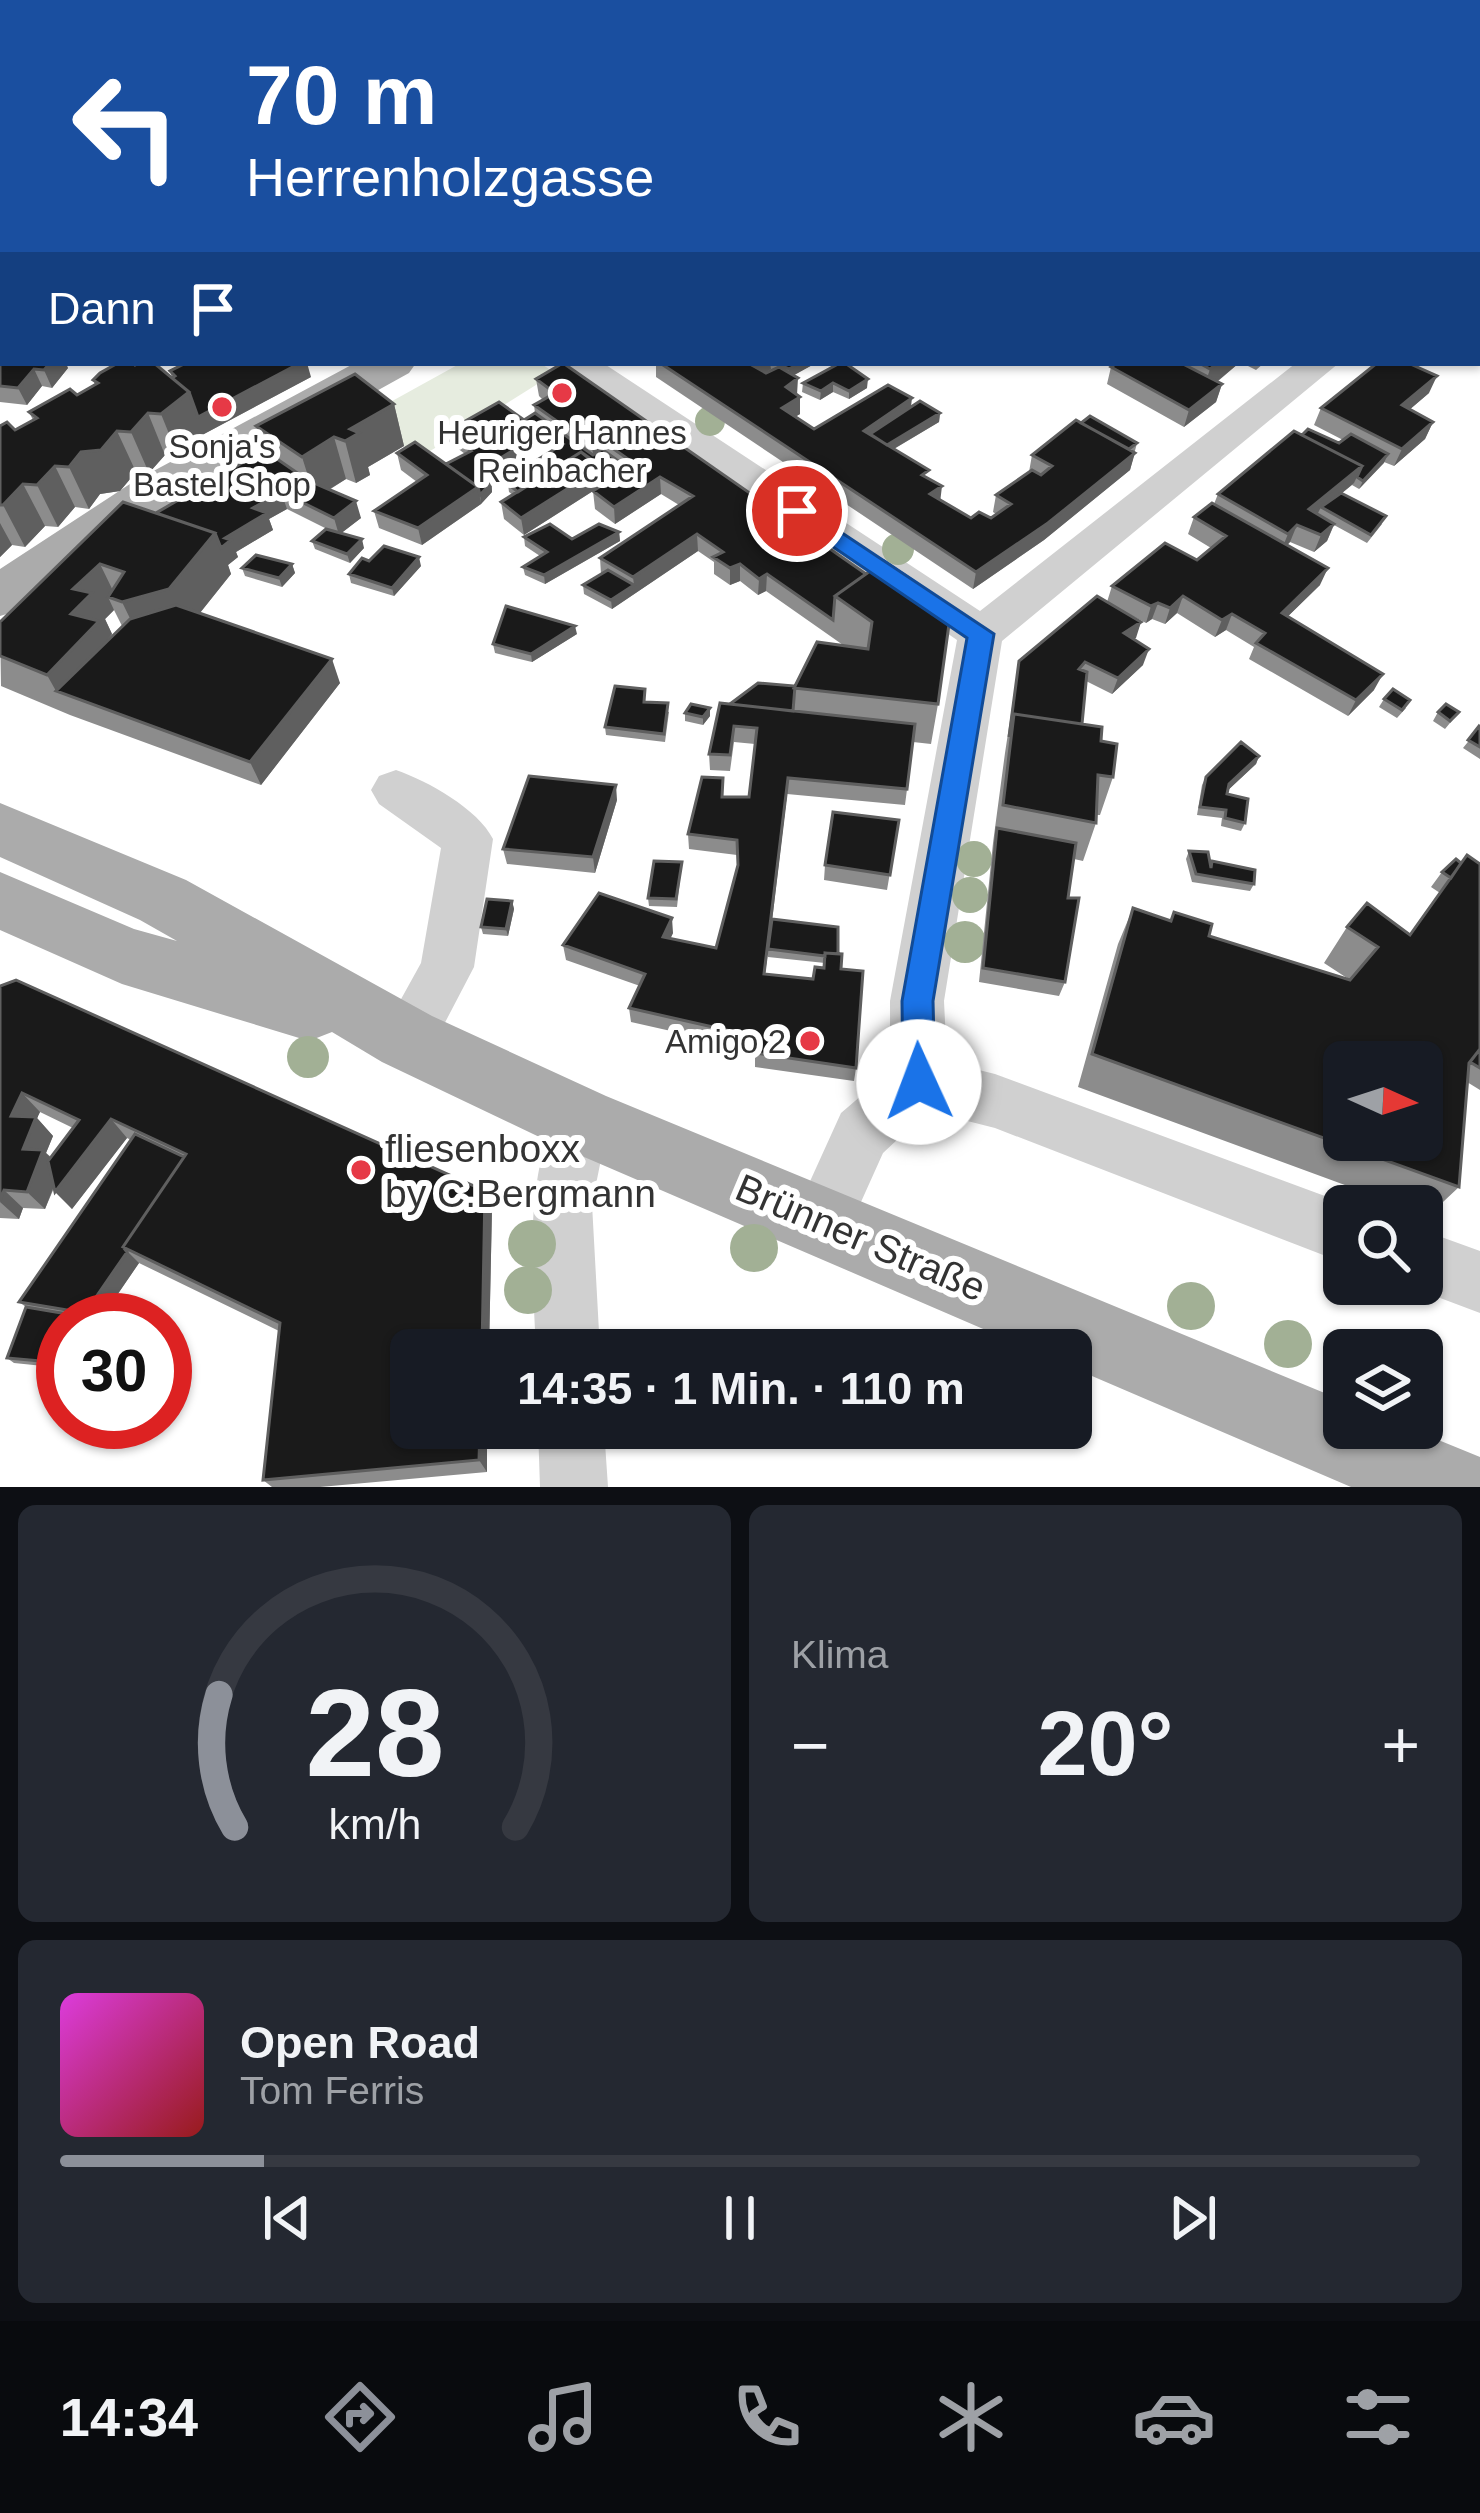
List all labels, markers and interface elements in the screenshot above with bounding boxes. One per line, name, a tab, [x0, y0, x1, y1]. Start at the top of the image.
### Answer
icon: left	[48, 48, 204, 204]
text: 70 m	[246, 48, 437, 142]
text: Herrenholzgasse	[246, 147, 654, 207]
icon: arrive	[180, 276, 246, 342]
text: Dann	[48, 283, 156, 334]
marker: Heuriger Hannes Reinbacher	[549, 380, 575, 406]
marker: Sonja's Bastel Shop	[209, 394, 235, 420]
place label: Heuriger Hannes Reinbacher	[437, 414, 687, 489]
place label: Sonja's Bastel Shop	[133, 428, 311, 503]
pin	[746, 460, 848, 562]
icon: arrive	[764, 478, 830, 544]
position arrow	[856, 1019, 982, 1145]
place label: Amigo 2	[665, 1023, 786, 1060]
marker: Amigo 2	[797, 1028, 823, 1054]
north arrow	[1323, 1041, 1443, 1161]
map controls	[1323, 1041, 1443, 1449]
place label: fliesenboxx by C.Bergmann	[385, 1127, 656, 1215]
marker: fliesenboxx by C.Bergmann	[348, 1157, 374, 1183]
street label: Brünner Straße	[730, 1166, 992, 1309]
button: search	[1323, 1185, 1443, 1305]
speed limit sign: 30	[36, 1293, 192, 1449]
button: layers	[1323, 1329, 1443, 1449]
text: 14:35 · 1 Min. · 110 m	[517, 1363, 965, 1414]
text: Klima	[791, 1633, 889, 1676]
text: 28	[305, 1663, 444, 1802]
text: 20°	[1037, 1694, 1174, 1794]
text: −	[791, 1708, 830, 1782]
text: +	[1381, 1708, 1420, 1782]
text: km/h	[328, 1799, 421, 1847]
text: Open Road	[240, 2017, 480, 2068]
text: Tom Ferris	[240, 2069, 424, 2112]
icon: previous	[254, 2185, 320, 2251]
icon: pause	[707, 2185, 773, 2251]
icon: next	[1160, 2185, 1226, 2251]
icon: directions	[318, 2375, 402, 2459]
icon: music	[521, 2375, 605, 2459]
icon: phone	[725, 2375, 809, 2459]
icon: climate	[929, 2375, 1013, 2459]
icon: car	[1132, 2375, 1216, 2459]
icon: filters	[1336, 2375, 1420, 2459]
text: 14:34	[60, 2387, 198, 2447]

